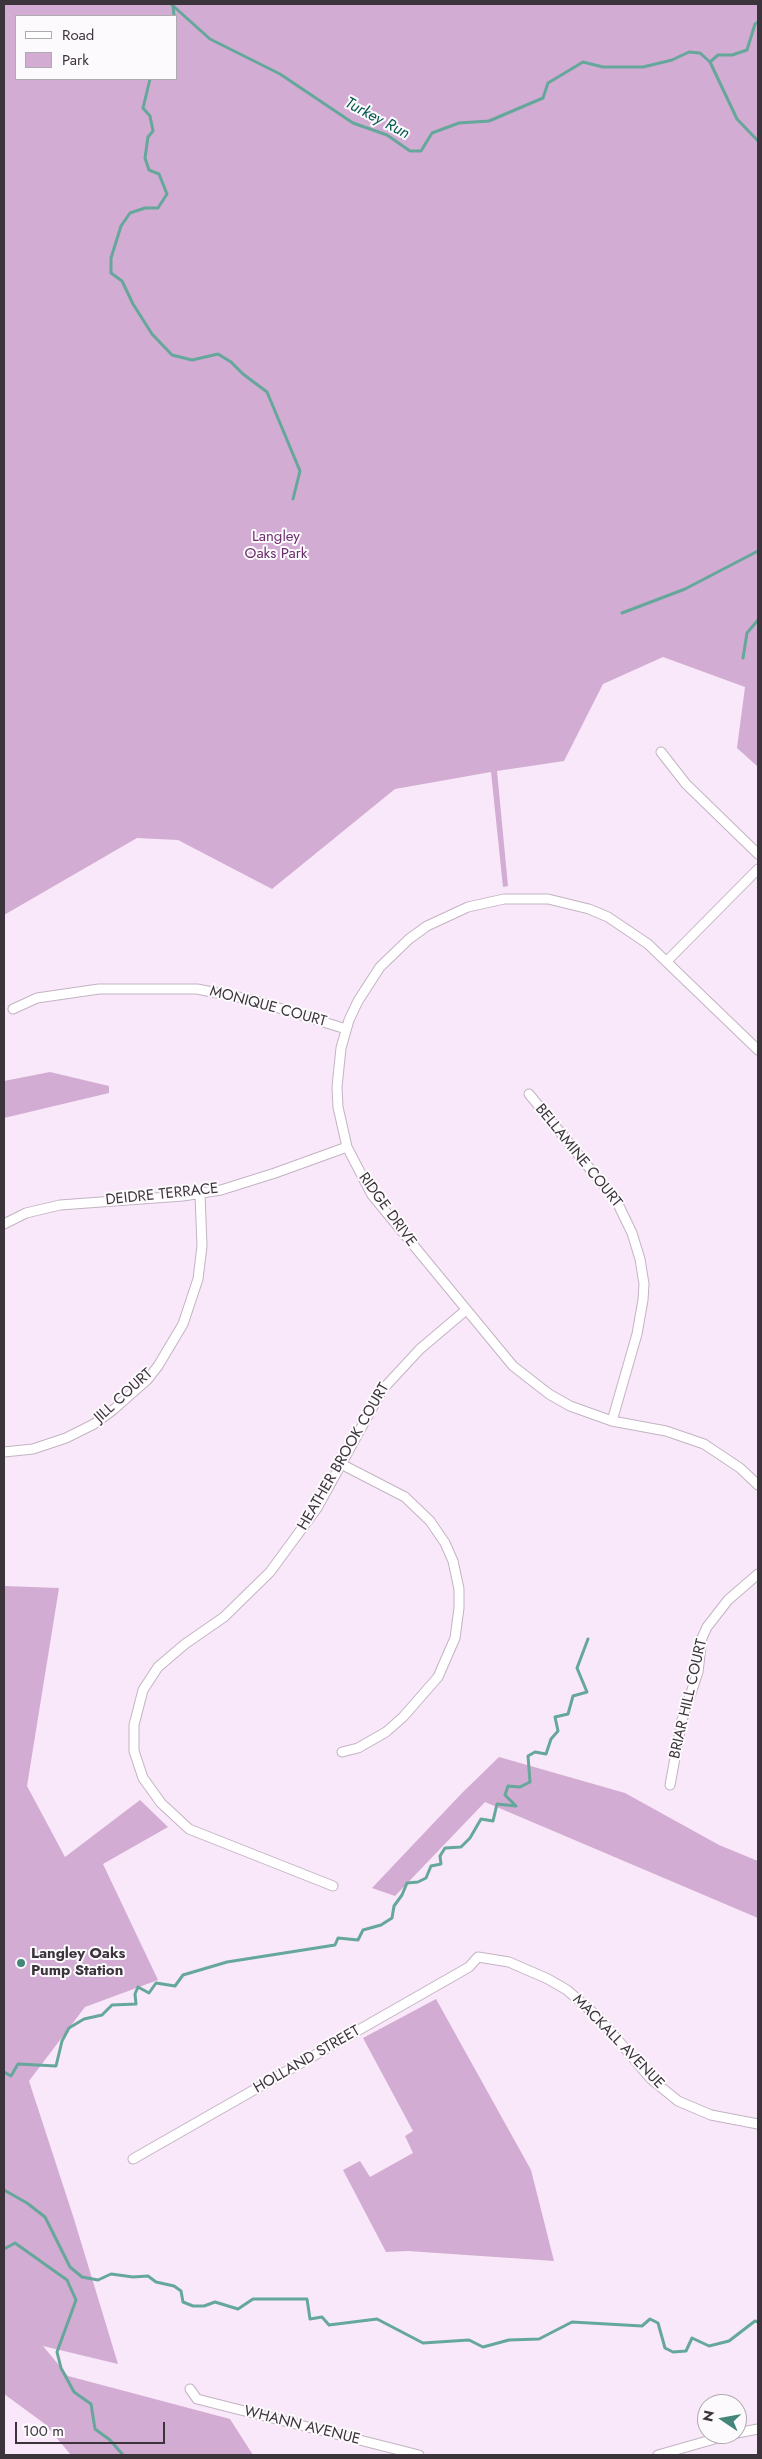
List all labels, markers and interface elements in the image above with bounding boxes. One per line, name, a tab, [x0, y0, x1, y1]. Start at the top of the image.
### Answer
legend	[15, 15, 178, 80]
text: Road	[62, 24, 94, 46]
text: Park	[62, 49, 89, 71]
water label: Turkey Run	[341, 94, 413, 144]
park label: Langley Oaks Park	[245, 528, 307, 563]
street label: MONIQUE COURT	[208, 983, 328, 1031]
street label: BELLAMINE COURT	[531, 1101, 625, 1211]
street label: RIDGE DRIVE	[354, 1169, 420, 1251]
street label: DEIDRE TERRACE	[105, 1180, 219, 1210]
street label: JILL COURT	[91, 1365, 157, 1427]
street label: HEATHER BROOK COURT	[294, 1380, 394, 1534]
street label: BRIAR HILL COURT	[666, 1637, 712, 1761]
place label: Langley Oaks Pump Station	[31, 1945, 125, 1980]
marker: Langley Oaks Pump Station	[15, 1957, 27, 1969]
street label: MACKALL AVENUE	[568, 1991, 668, 2093]
street label: HOLLAND STREET	[251, 2022, 363, 2098]
north arrow	[697, 2394, 747, 2444]
street label: WHANN AVENUE	[242, 2403, 362, 2449]
text: N	[697, 2409, 719, 2424]
scale bar	[18, 2412, 168, 2444]
text: 100 m	[23, 2420, 64, 2442]

